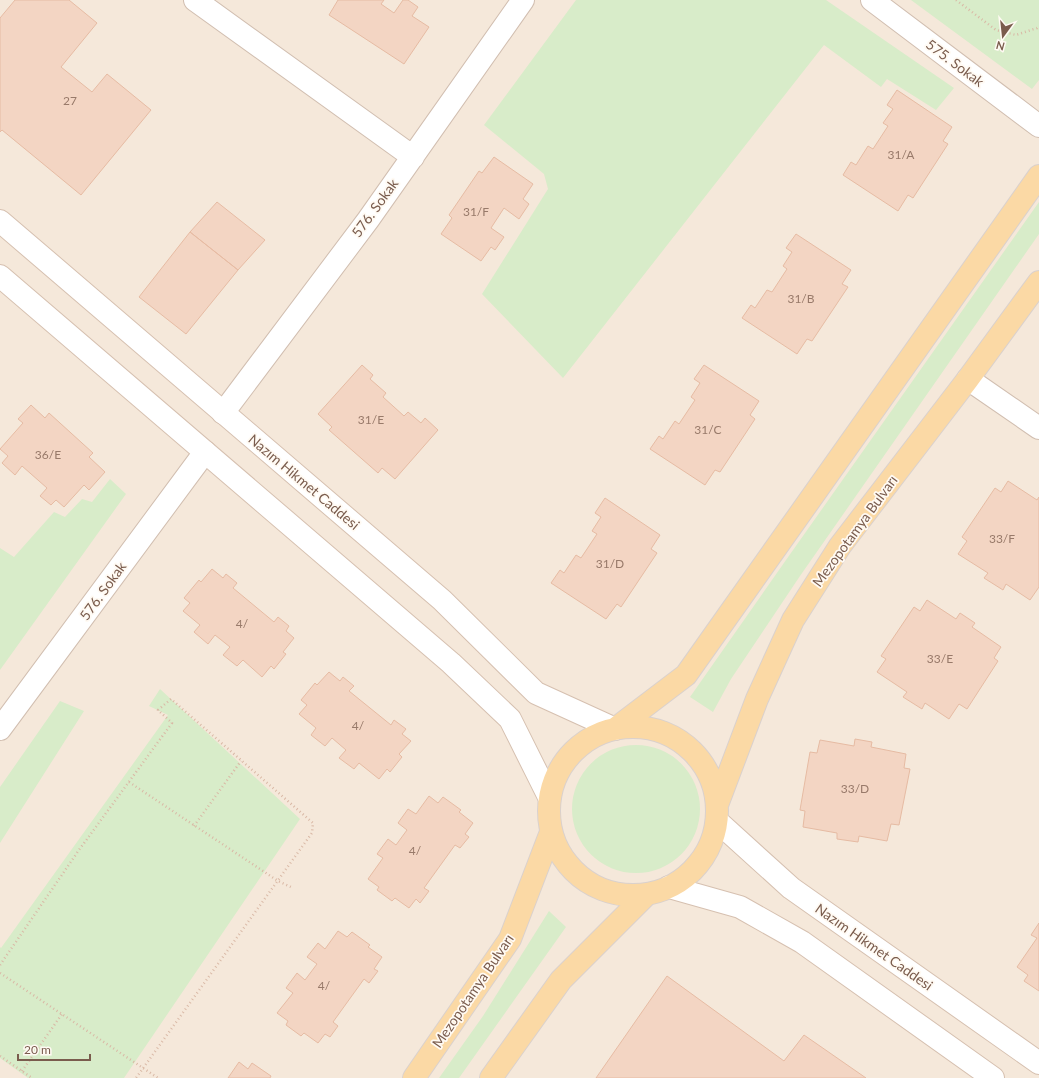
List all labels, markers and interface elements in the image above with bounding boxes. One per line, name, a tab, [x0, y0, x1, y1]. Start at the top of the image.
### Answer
north arrow	[983, 16, 1023, 56]
street label: 575. Sokak	[923, 35, 988, 90]
text: N	[995, 39, 1006, 54]
house number: 27	[63, 93, 77, 108]
house number: 31/A	[888, 147, 915, 162]
street label: 576. Sokak	[348, 175, 402, 240]
house number: 31/F	[463, 204, 489, 219]
house number: 31/B	[787, 291, 815, 306]
house number: 31/E	[358, 412, 384, 427]
house number: 31/C	[694, 422, 722, 437]
street label: Nazım Hikmet Caddesi	[245, 430, 363, 533]
house number: 36/E	[35, 447, 61, 462]
street label: Mezopotamya Bulvarı	[809, 472, 901, 590]
house number: 33/F	[989, 531, 1015, 546]
house number: 31/D	[596, 556, 624, 571]
street label: 576. Sokak	[76, 558, 130, 623]
house number: 4/	[236, 616, 249, 631]
house number: 33/E	[927, 651, 953, 666]
house number: 4/	[352, 718, 365, 733]
house number: 33/D	[841, 781, 869, 796]
house number: 4/	[409, 843, 422, 858]
street label: Nazım Hikmet Caddesi	[812, 900, 936, 994]
street label: Mezopotamya Bulvarı	[428, 931, 517, 1051]
house number: 4/	[318, 978, 331, 993]
scale bar	[18, 1036, 90, 1062]
text: 20 m	[24, 1042, 51, 1057]

